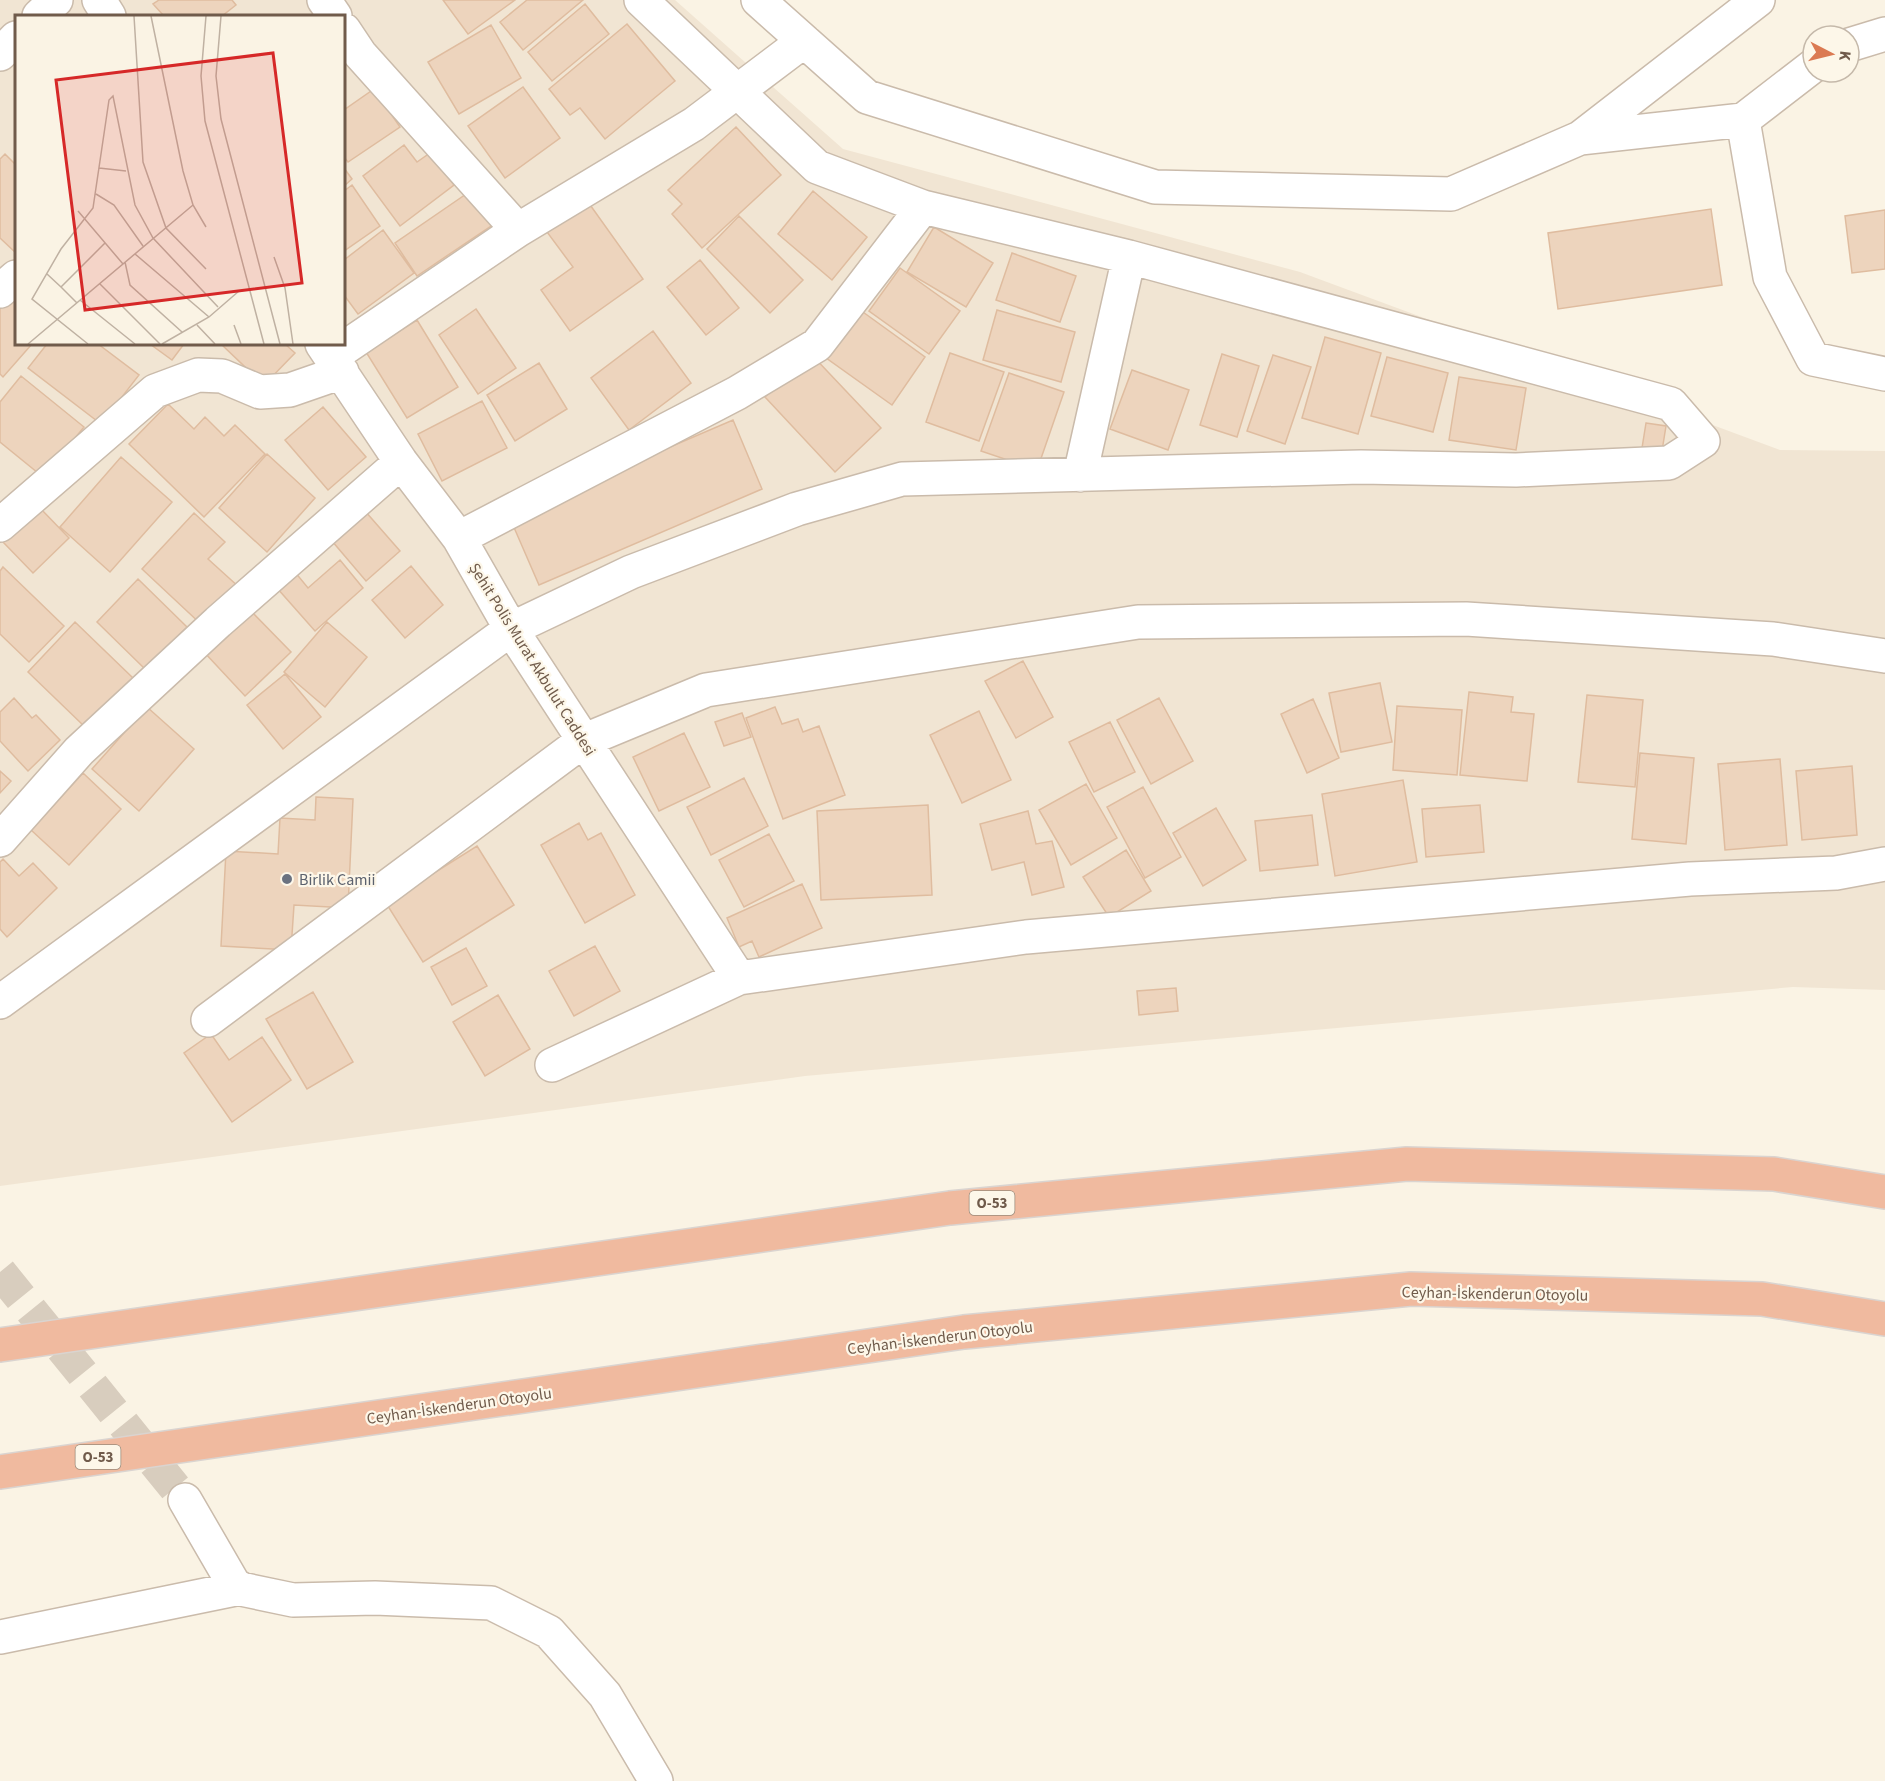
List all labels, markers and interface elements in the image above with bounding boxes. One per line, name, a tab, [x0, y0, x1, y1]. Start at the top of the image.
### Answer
inset map	[15, 15, 345, 345]
north arrow	[1801, 24, 1861, 84]
text: K	[1833, 49, 1856, 62]
street label: Şehit Polis Murat Akbulut Caddesi	[463, 559, 601, 760]
place label: Birlik Camii	[299, 869, 375, 891]
marker: Birlik Camii	[280, 872, 294, 886]
road number: O-53	[970, 1191, 1014, 1215]
street label: Ceyhan-İskenderun Otoyolu	[1401, 1281, 1589, 1307]
street label: Ceyhan-İskenderun Otoyolu	[846, 1316, 1034, 1360]
street label: Ceyhan-İskenderun Otoyolu	[365, 1382, 553, 1430]
road number: O-53	[76, 1445, 120, 1469]

